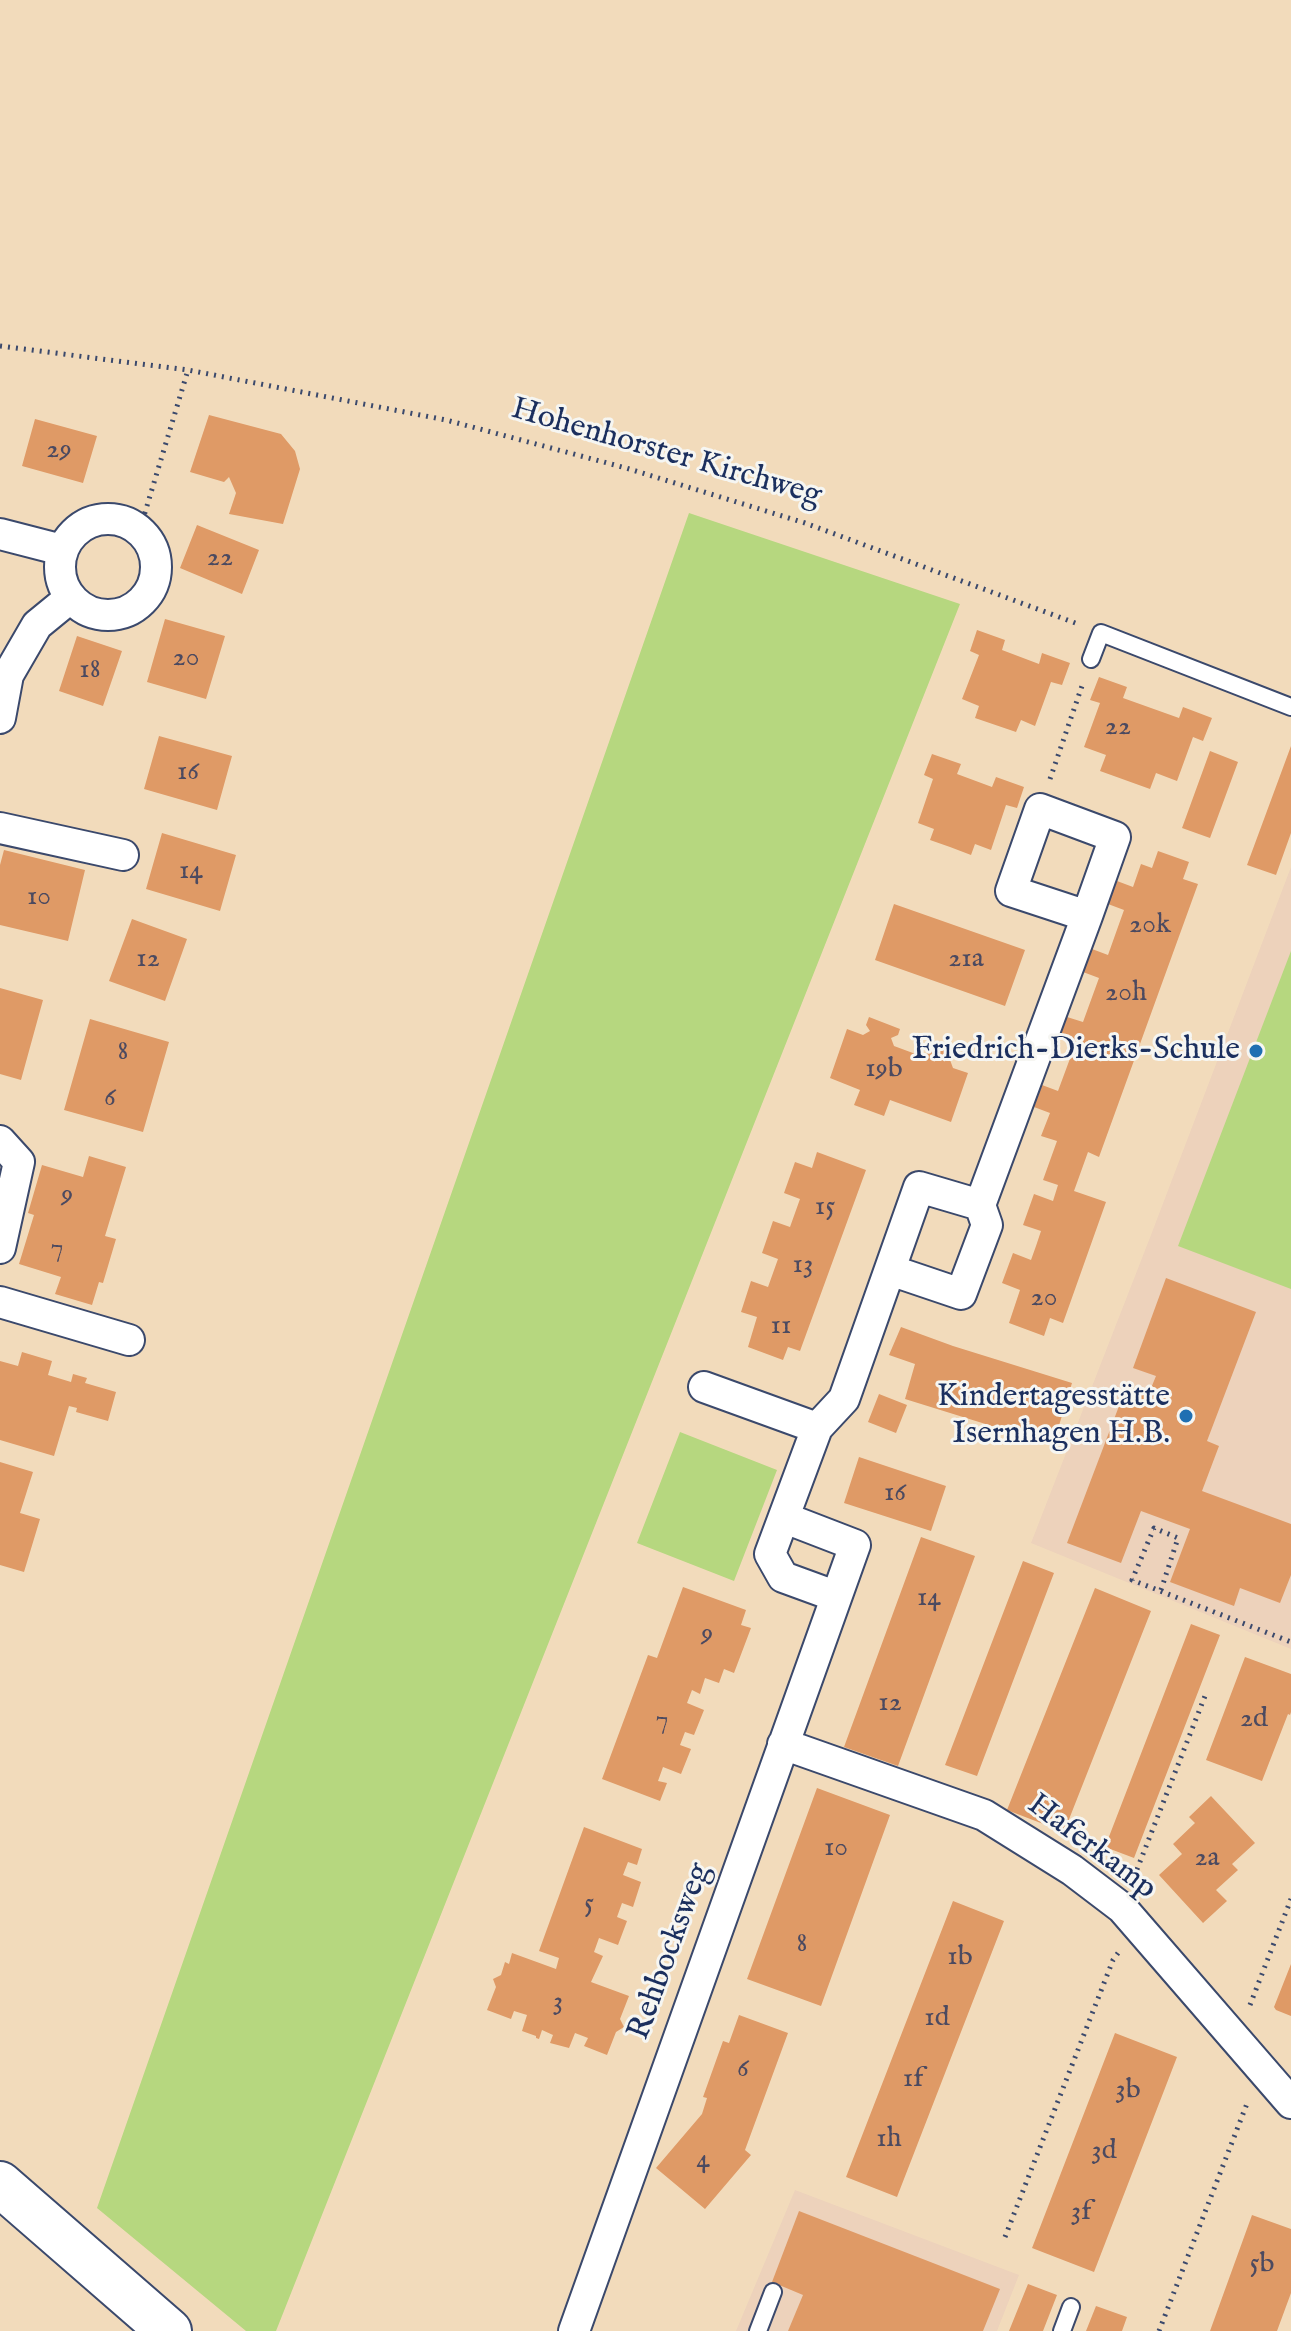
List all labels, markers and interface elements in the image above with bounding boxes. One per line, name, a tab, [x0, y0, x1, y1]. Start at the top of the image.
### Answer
street label: Hohenhorster Kirchweg	[506, 391, 826, 517]
house number: 29	[46, 434, 72, 468]
house number: 22	[207, 542, 233, 576]
house number: 20	[173, 642, 199, 676]
house number: 18	[79, 654, 101, 688]
house number: 22	[1105, 711, 1131, 745]
house number: 16	[177, 756, 199, 790]
house number: 14	[179, 855, 203, 889]
house number: 10	[27, 881, 51, 915]
house number: 20k	[1129, 909, 1171, 943]
house number: 12	[136, 943, 160, 977]
house number: 21a	[948, 943, 984, 977]
house number: 20h	[1105, 977, 1147, 1011]
place label: Friedrich-Dierks-Schule	[912, 1032, 1240, 1070]
house number: 8	[118, 1036, 128, 1070]
marker: Friedrich-Dierks-Schule	[1247, 1042, 1265, 1060]
house number: 19b	[865, 1053, 903, 1087]
house number: 6	[104, 1082, 116, 1116]
house number: 9	[61, 1179, 73, 1213]
house number: 15	[815, 1191, 835, 1225]
house number: 7	[50, 1232, 64, 1266]
house number: 13	[793, 1249, 813, 1283]
house number: 20	[1031, 1282, 1057, 1316]
house number: 11	[771, 1310, 791, 1344]
place label: Kindertagesstätte Isernhagen H.B.	[937, 1379, 1170, 1454]
marker: Kindertagesstätte Isernhagen H.B.	[1177, 1407, 1195, 1425]
house number: 16	[884, 1477, 906, 1511]
house number: 14	[917, 1582, 941, 1616]
house number: 9	[701, 1618, 713, 1652]
house number: 12	[878, 1687, 902, 1721]
house number: 2d	[1240, 1703, 1268, 1737]
house number: 7	[655, 1704, 669, 1738]
street label: Haferkamp	[1019, 1787, 1163, 1909]
house number: 10	[824, 1832, 848, 1866]
house number: 2a	[1194, 1842, 1220, 1876]
street label: Rehbocksweg	[621, 1858, 721, 2046]
house number: 5	[584, 1888, 594, 1922]
house number: 8	[797, 1928, 807, 1962]
house number: 1b	[947, 1941, 973, 1975]
house number: 3	[553, 1986, 563, 2020]
house number: 1d	[924, 2002, 950, 2036]
house number: 6	[737, 2053, 749, 2087]
house number: 1f	[903, 2063, 923, 2097]
house number: 3b	[1115, 2074, 1141, 2108]
house number: 1h	[876, 2123, 902, 2157]
house number: 3d	[1091, 2135, 1117, 2169]
house number: 4	[696, 2144, 710, 2178]
house number: 3f	[1071, 2196, 1091, 2230]
house number: 5b	[1249, 2248, 1275, 2282]

